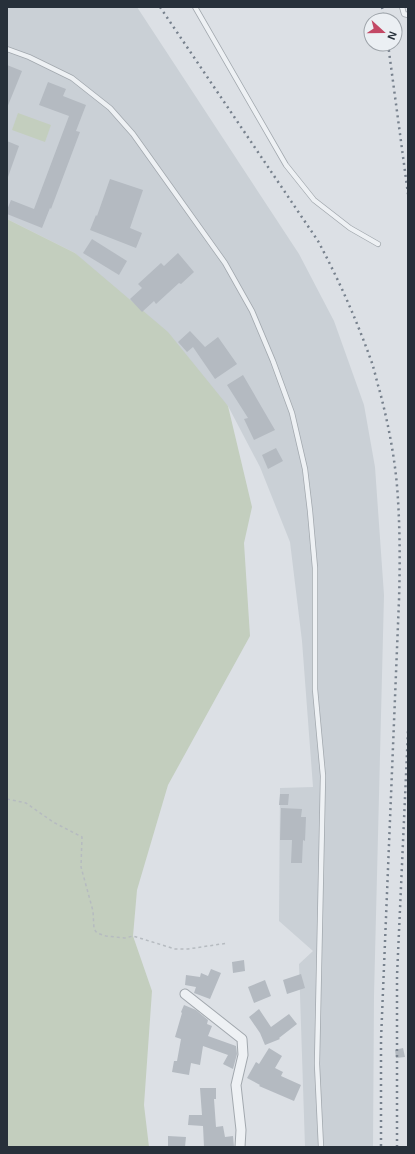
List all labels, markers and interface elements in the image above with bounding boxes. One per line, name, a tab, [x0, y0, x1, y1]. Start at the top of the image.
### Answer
north arrow	[363, 12, 403, 52]
text: N	[385, 30, 399, 41]

